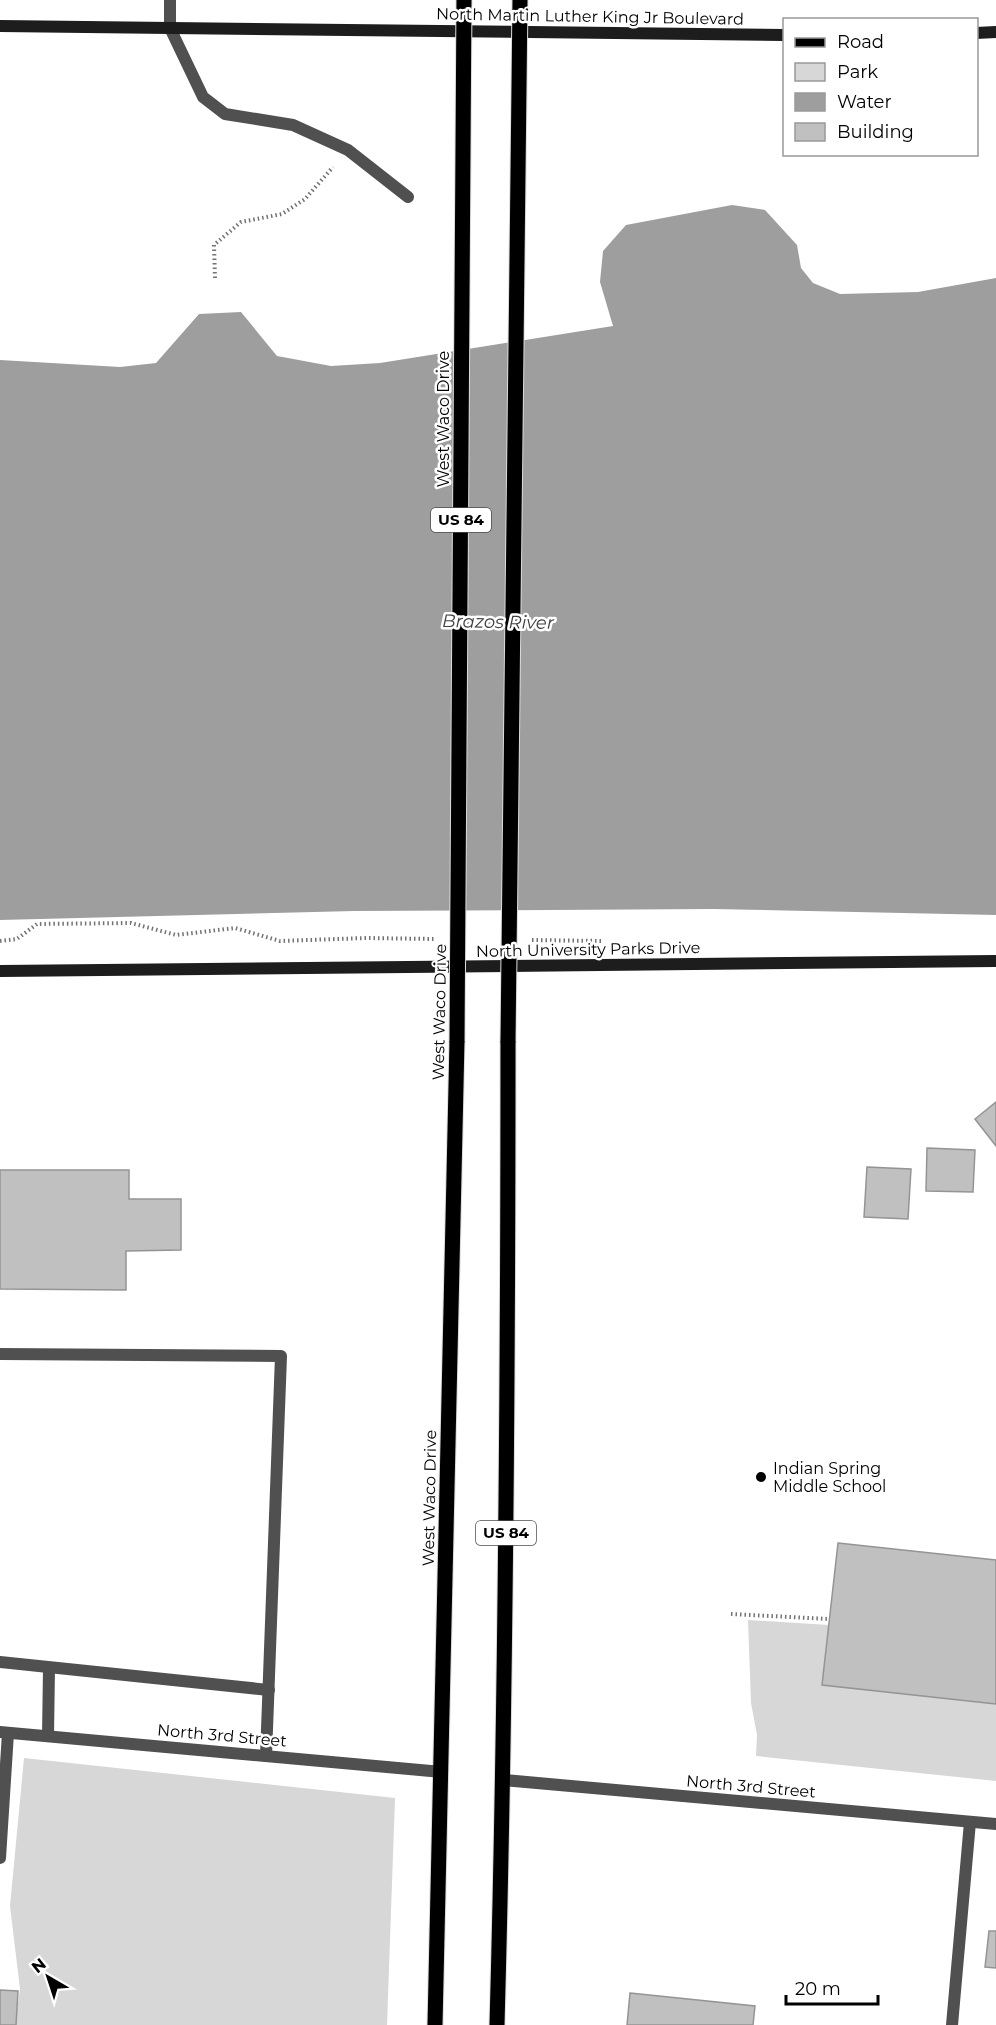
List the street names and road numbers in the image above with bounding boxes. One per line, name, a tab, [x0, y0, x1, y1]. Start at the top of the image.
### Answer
street label: North Martin Luther King Jr Boulevard	[436, 4, 744, 29]
street label: West Waco Drive	[434, 351, 453, 487]
road number: US 84	[431, 508, 491, 532]
street label: North University Parks Drive	[476, 938, 700, 961]
street label: West Waco Drive	[429, 944, 450, 1080]
street label: West Waco Drive	[419, 1430, 440, 1566]
road number: US 84	[476, 1521, 536, 1545]
street label: North 3rd Street	[156, 1720, 288, 1751]
street label: North 3rd Street	[685, 1771, 817, 1802]

